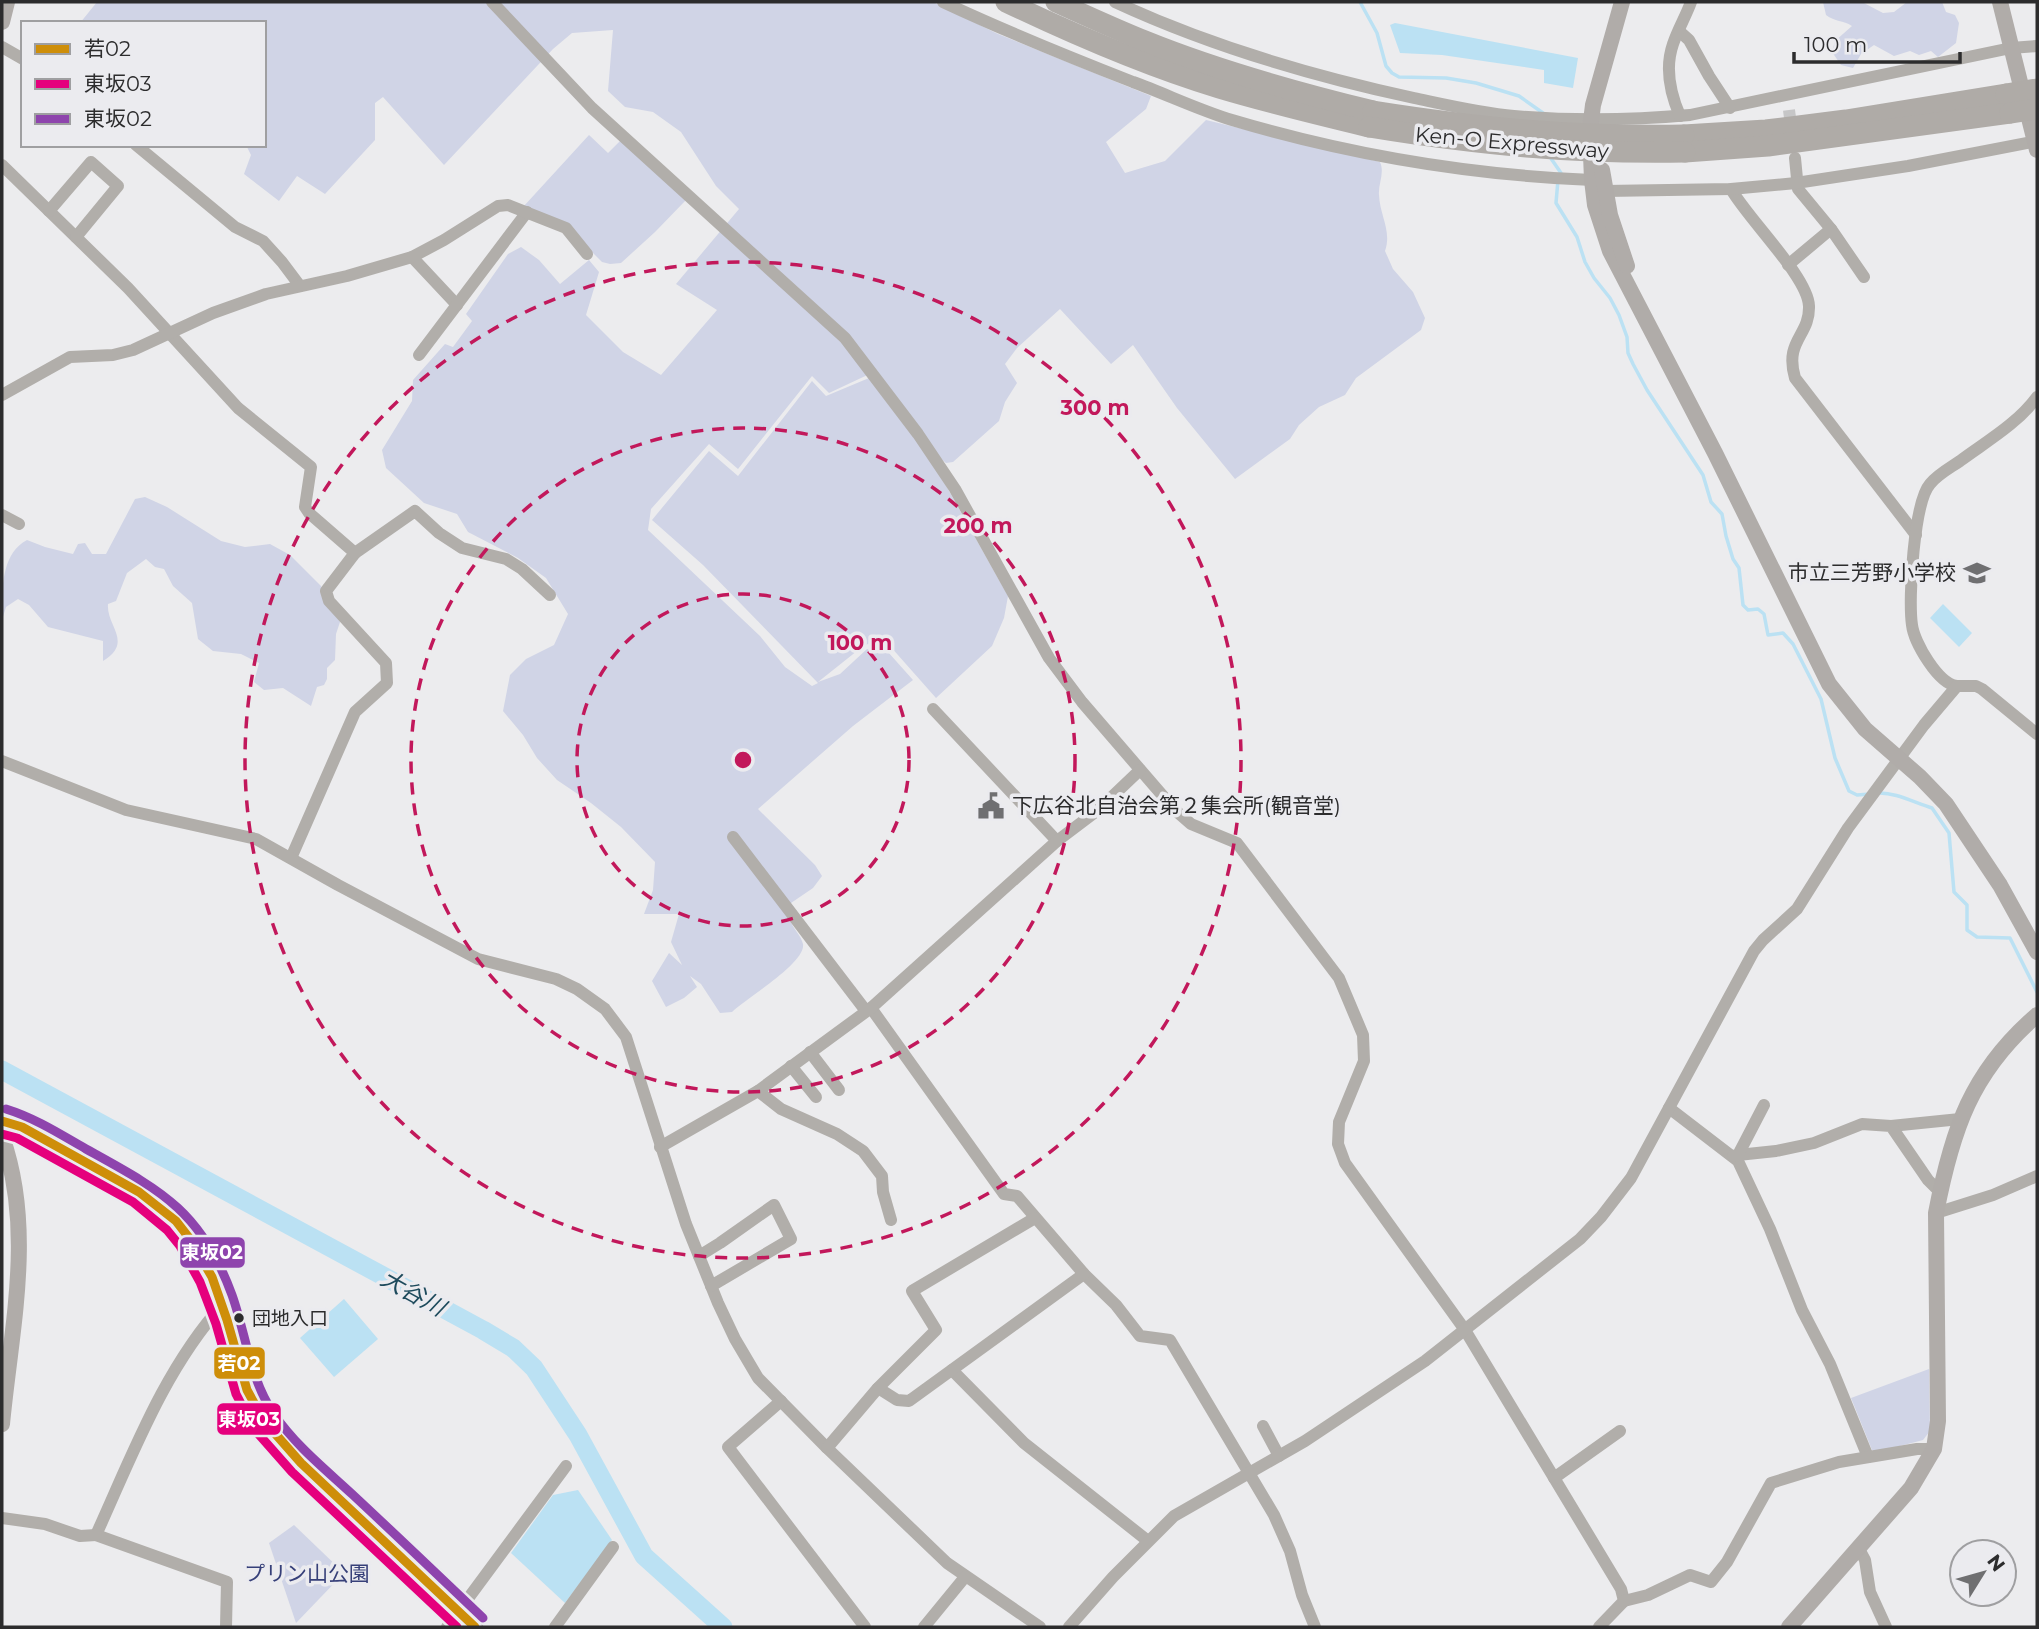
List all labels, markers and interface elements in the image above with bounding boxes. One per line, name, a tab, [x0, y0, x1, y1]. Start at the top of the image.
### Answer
legend	[21, 21, 266, 147]
scale bar	[1794, 21, 1960, 65]
text: 100 m	[1804, 32, 1867, 57]
text: 若02	[84, 36, 131, 61]
text: 東坂03	[84, 71, 152, 96]
text: 東坂02	[84, 106, 152, 131]
street label: Ken-O Expressway	[1414, 122, 1611, 163]
text: 300 m	[1060, 395, 1129, 420]
text: 200 m	[944, 513, 1012, 538]
school or university icon: 市立三芳野小学校	[1962, 558, 1992, 588]
place label: 市立三芳野小学校	[1788, 560, 1956, 585]
text: 100 m	[828, 630, 892, 655]
centre of rings	[731, 748, 755, 772]
public building icon: 下広谷北自治会第２集会所(観音堂)	[976, 791, 1006, 821]
place label: 下広谷北自治会第２集会所(観音堂)	[1012, 793, 1341, 818]
line badge: 東坂02	[179, 1236, 246, 1269]
text: 東坂02	[181, 1241, 243, 1264]
water label: 大谷川	[376, 1264, 453, 1323]
place label: 団地入口	[252, 1307, 328, 1330]
marker: 団地入口	[232, 1311, 246, 1325]
line badge: 若02	[213, 1346, 266, 1380]
text: 若02	[217, 1352, 261, 1375]
line badge: 東坂03	[216, 1402, 282, 1436]
text: 東坂03	[218, 1408, 280, 1431]
north arrow	[1948, 1538, 2018, 1608]
text: N	[1982, 1550, 2010, 1576]
park label: プリン山公園	[244, 1561, 370, 1586]

